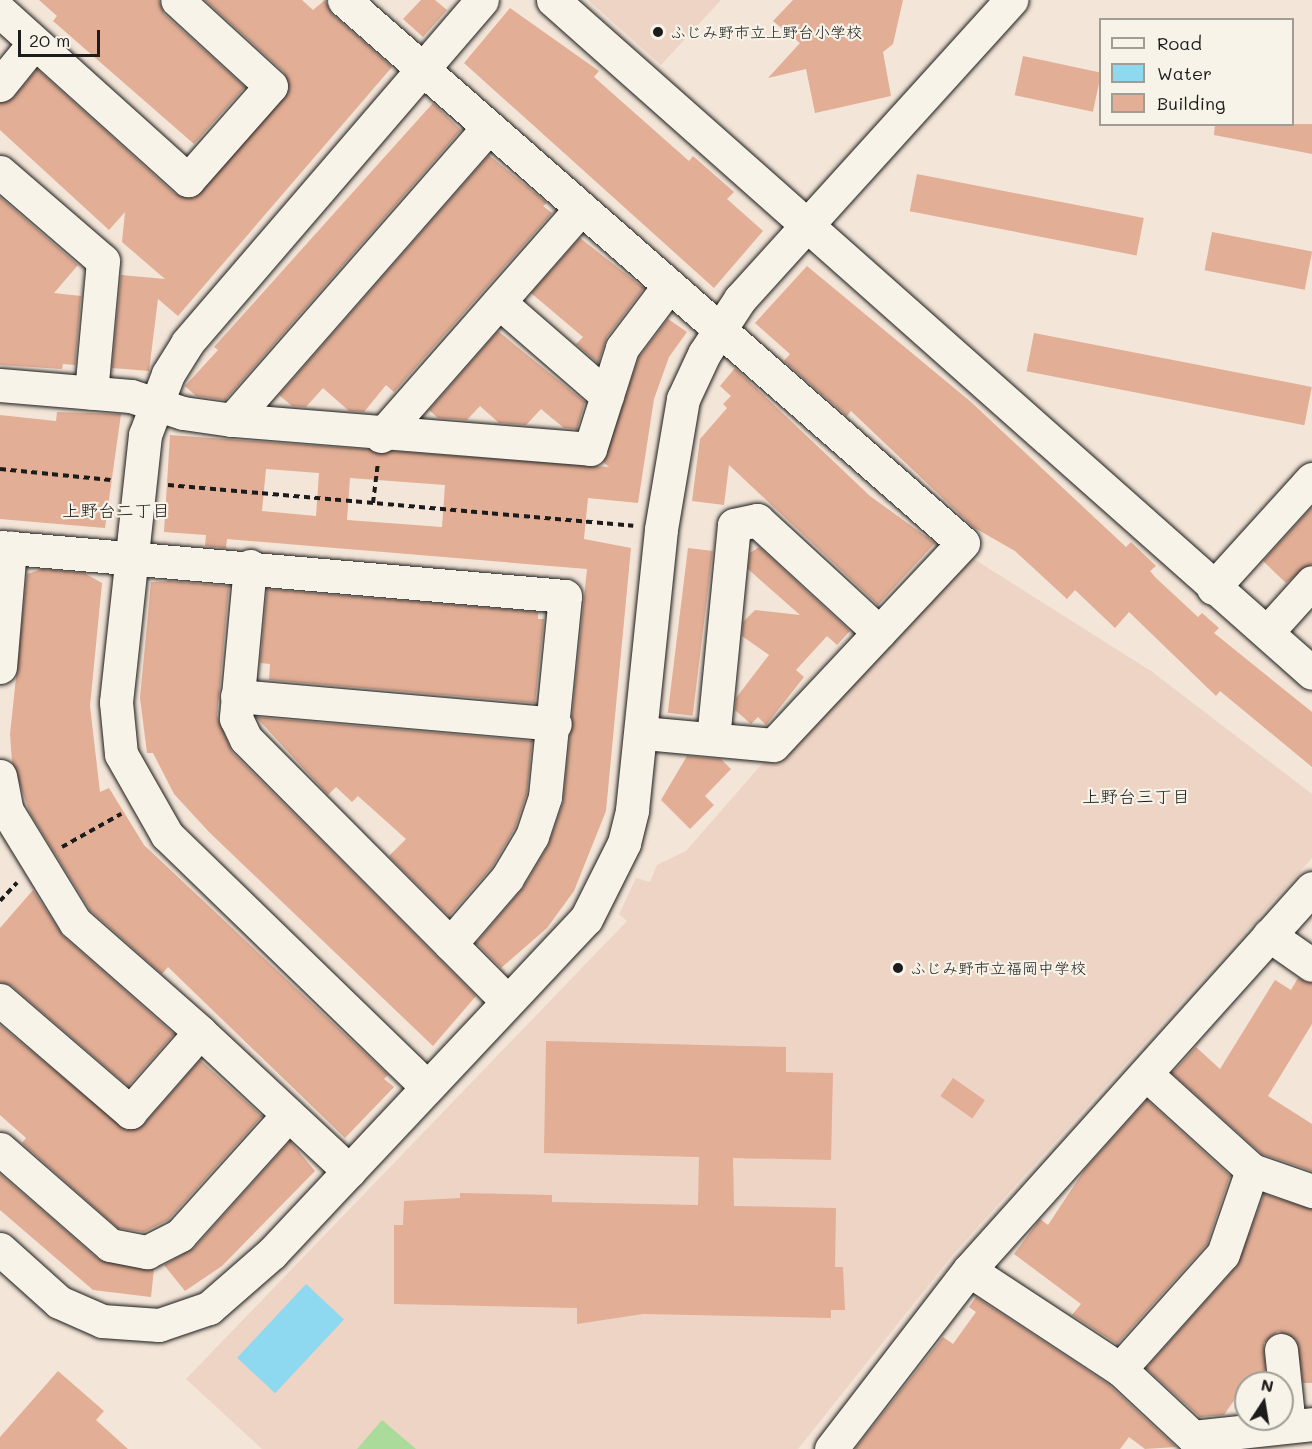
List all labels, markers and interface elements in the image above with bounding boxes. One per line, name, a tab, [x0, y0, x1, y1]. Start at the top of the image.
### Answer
scale bar	[21, 18, 104, 56]
legend	[1099, 18, 1294, 126]
place label: ふじみ野市立上野台小学校	[670, 22, 862, 42]
marker: ふじみ野市立上野台小学校	[651, 25, 665, 39]
text: 20 m	[29, 28, 70, 52]
text: Road	[1157, 31, 1202, 55]
text: Water	[1157, 61, 1212, 85]
text: Building	[1157, 91, 1225, 115]
district label: 上野台二丁目	[62, 499, 170, 521]
district label: 上野台三丁目	[1082, 785, 1190, 807]
place label: ふじみ野市立福岡中学校	[910, 958, 1086, 978]
marker: ふじみ野市立福岡中学校	[891, 961, 905, 975]
north arrow	[1234, 1371, 1294, 1431]
text: N	[1259, 1373, 1276, 1396]

